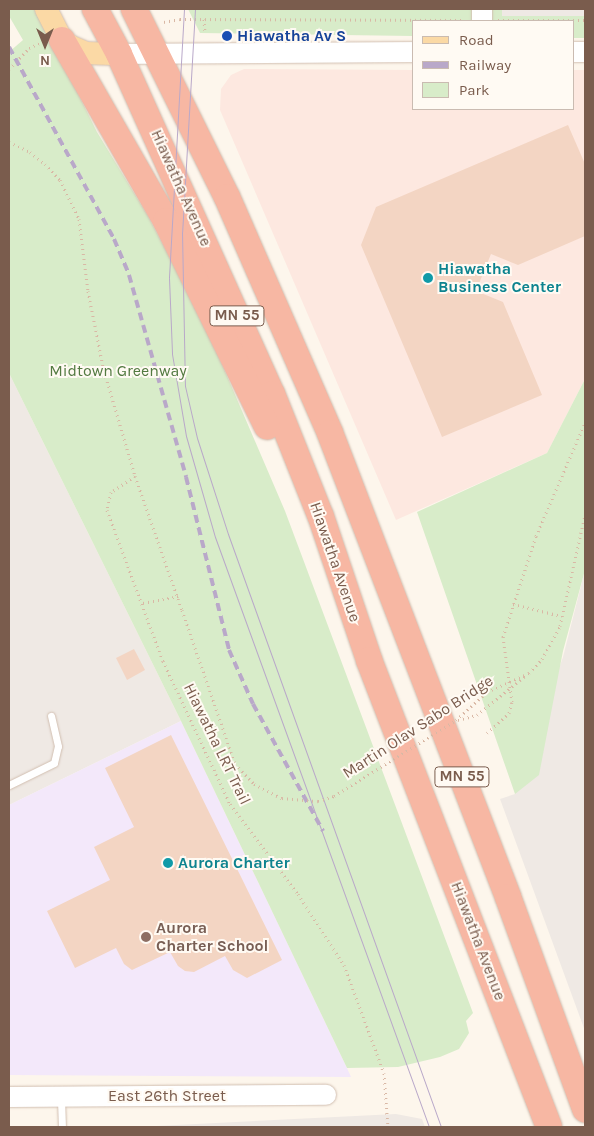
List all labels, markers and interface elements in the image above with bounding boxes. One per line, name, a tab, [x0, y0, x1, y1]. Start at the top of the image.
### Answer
north arrow	[20, 20, 70, 70]
legend	[412, 20, 574, 110]
place label: Hiawatha Av S	[237, 26, 346, 46]
marker: Hiawatha Av S	[221, 30, 233, 42]
text: Road	[459, 31, 494, 49]
text: N	[40, 52, 50, 69]
text: Railway	[459, 56, 511, 74]
text: Park	[459, 81, 489, 99]
street label: Hiawatha Avenue	[147, 127, 215, 249]
place label: Hiawatha Business Center	[438, 259, 561, 297]
marker: Hiawatha Business Center	[422, 272, 434, 284]
road number: MN 55	[208, 304, 266, 328]
park label: Midtown Greenway	[49, 361, 187, 381]
street label: Hiawatha Avenue	[305, 499, 365, 625]
street label: Martin Olav Sabo Bridge	[339, 671, 497, 783]
street label: Hiawatha LRT Trail	[179, 680, 255, 808]
road number: MN 55	[433, 764, 491, 790]
place label: Aurora Charter	[178, 853, 290, 873]
marker: Aurora Charter	[162, 857, 174, 869]
street label: Hiawatha Avenue	[447, 879, 509, 1003]
place label: Aurora Charter School	[156, 918, 268, 956]
marker: Aurora Charter School	[140, 931, 152, 943]
street label: East 26th Street	[108, 1086, 226, 1106]

